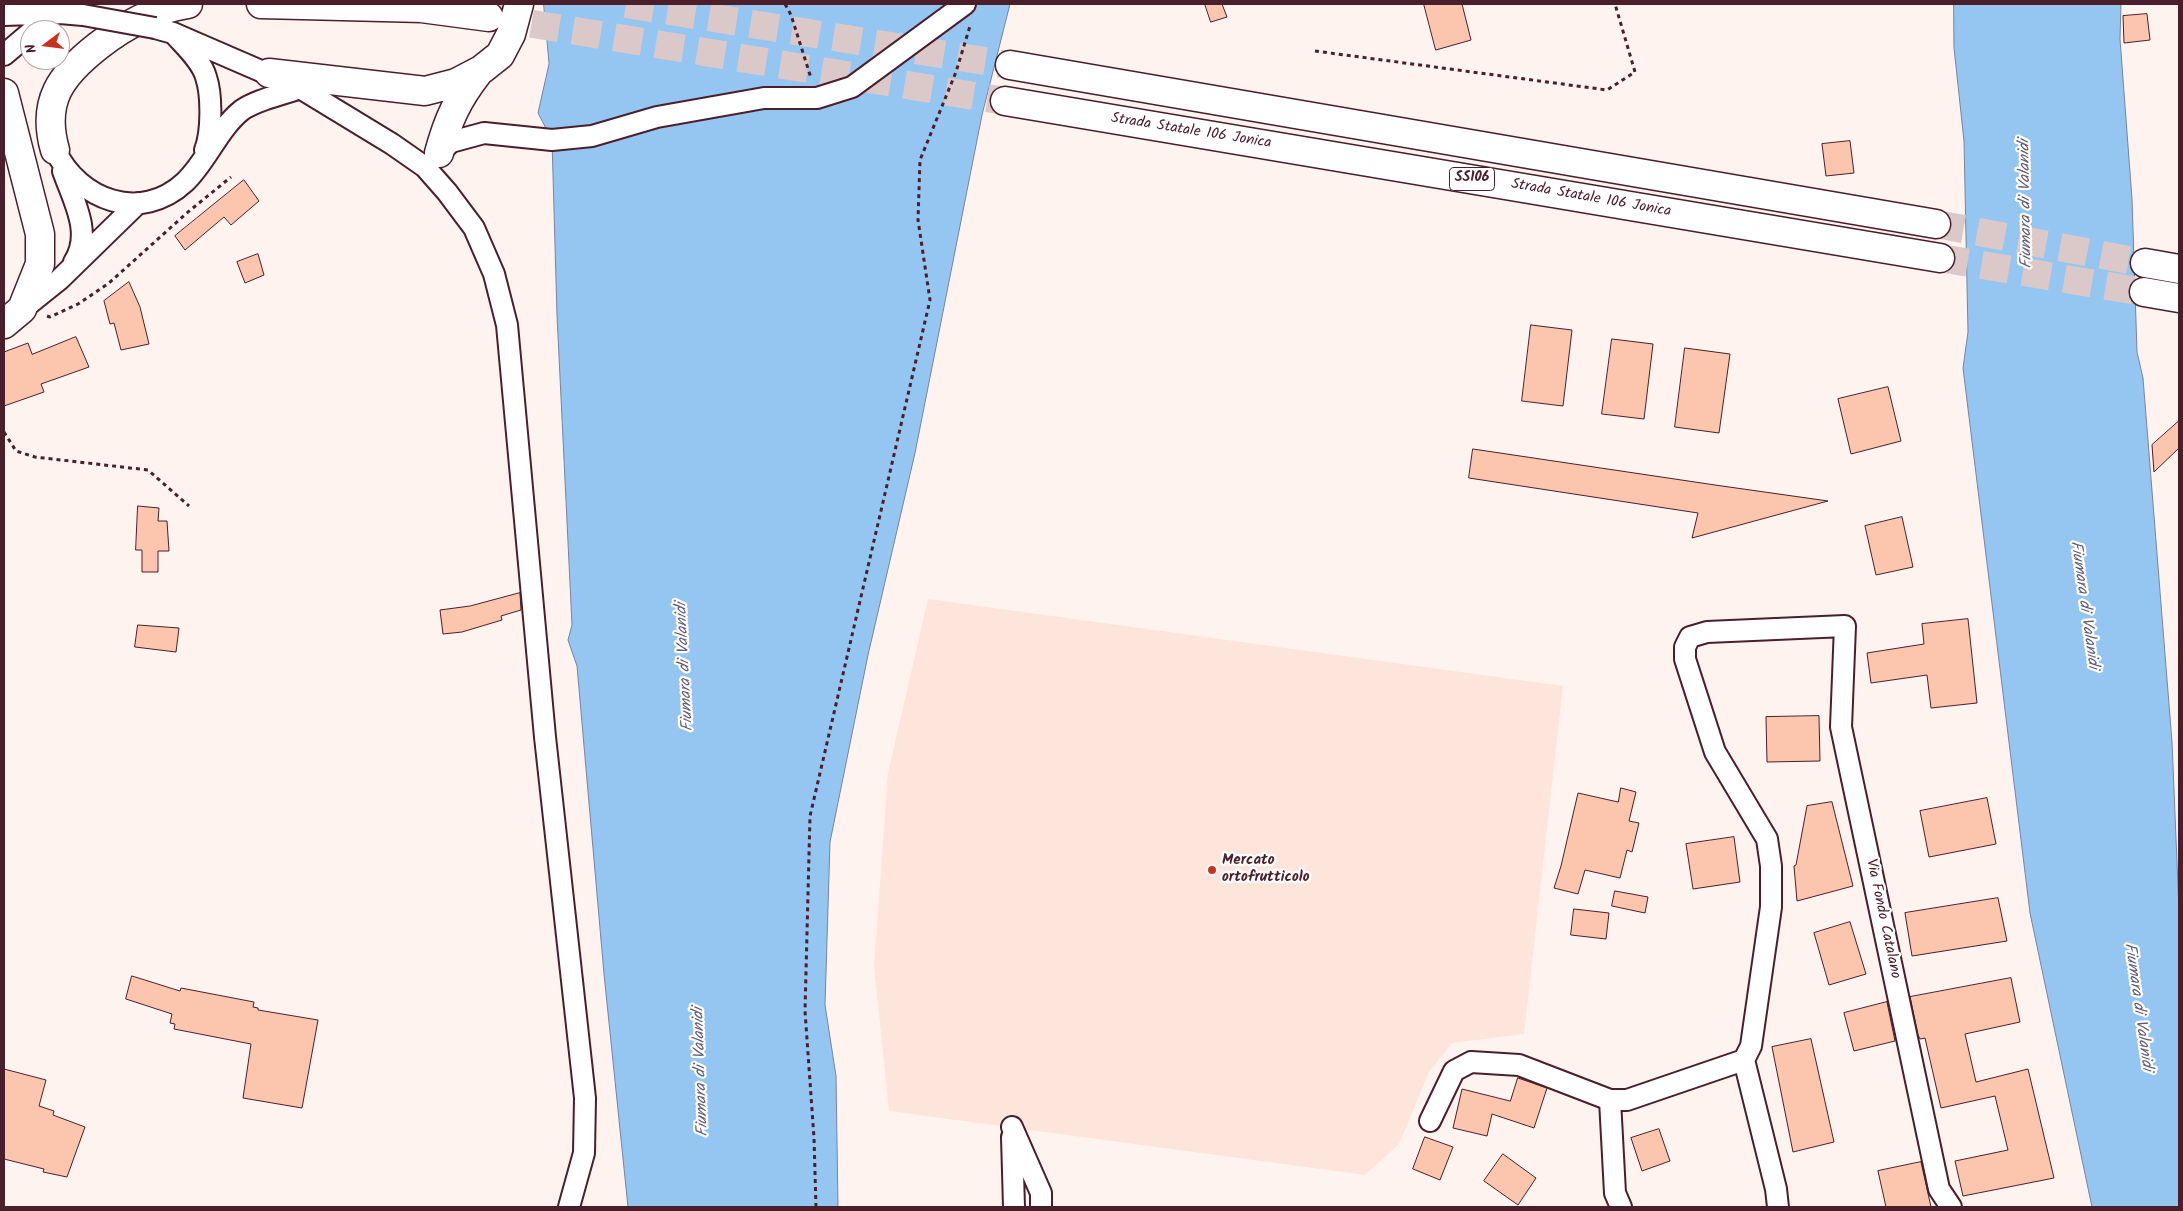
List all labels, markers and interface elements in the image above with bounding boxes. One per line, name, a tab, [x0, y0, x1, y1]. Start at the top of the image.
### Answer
north arrow	[20, 20, 70, 70]
text: N	[20, 42, 43, 56]
street label: Strada Statale 106 Jonica	[1110, 110, 1272, 154]
water label: Fiumara di Valanidi	[2016, 139, 2038, 269]
road number: SS106	[1450, 168, 1494, 190]
street label: Strada Statale 106 Jonica	[1510, 176, 1672, 222]
water label: Fiumara di Valanidi	[2065, 540, 2101, 670]
water label: Fiumara di Valanidi	[673, 602, 699, 732]
place label: Mercato ortofrutticolo	[1222, 852, 1310, 887]
street label: Via Fondo Catalano	[1861, 858, 1903, 980]
marker: Mercato ortofrutticolo	[1206, 864, 1218, 876]
water label: Fiumara di Valanidi	[2119, 942, 2155, 1072]
water label: Fiumara di Valanidi	[690, 1007, 714, 1137]

